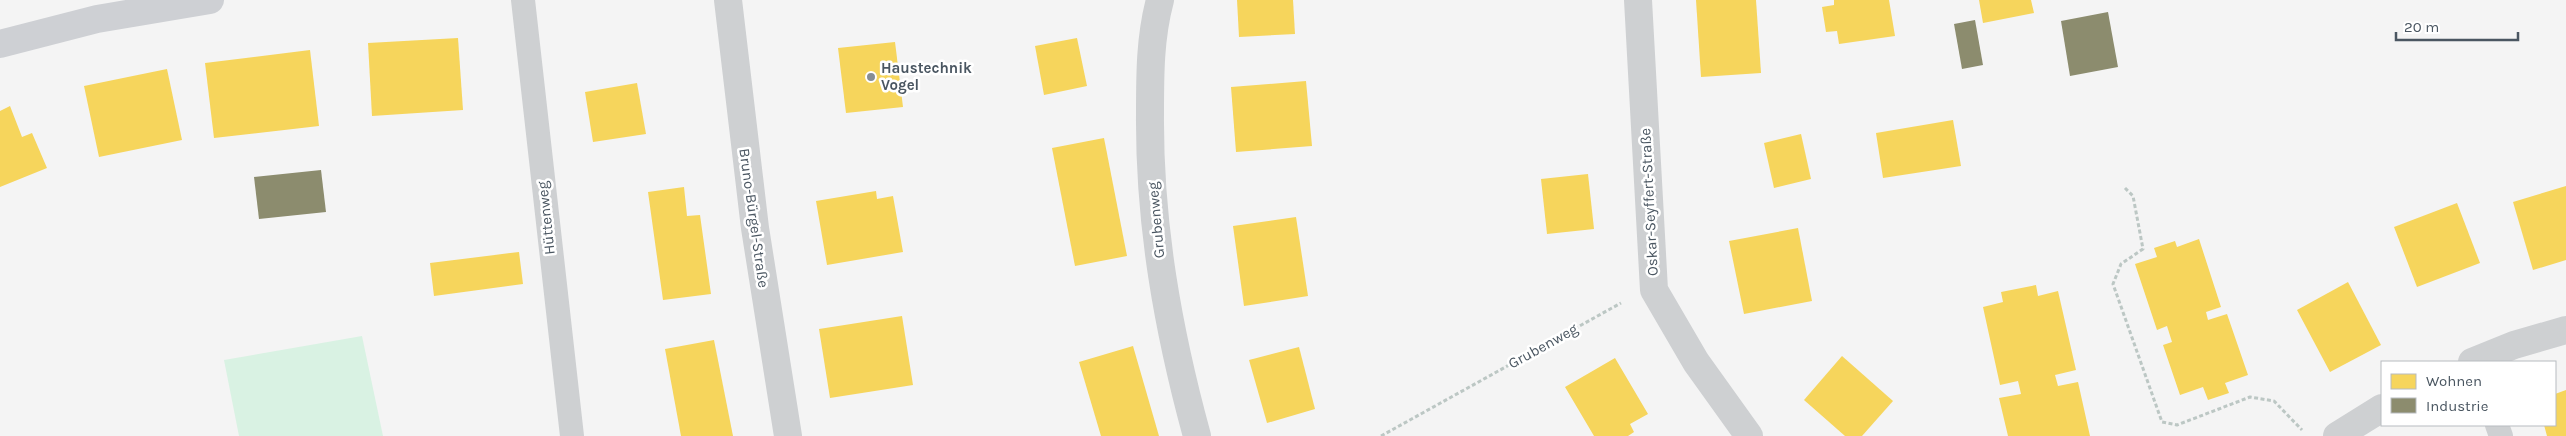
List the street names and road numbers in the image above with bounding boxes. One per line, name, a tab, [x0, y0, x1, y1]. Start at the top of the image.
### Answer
street label: Oskar-Seyffert-Straße	[1636, 128, 1662, 276]
street label: Bruno-Bürgel-Straße	[735, 147, 773, 289]
street label: Hüttenweg	[533, 180, 559, 256]
street label: Grubenweg	[1144, 180, 1168, 259]
street label: Grubenweg	[1505, 319, 1581, 373]

